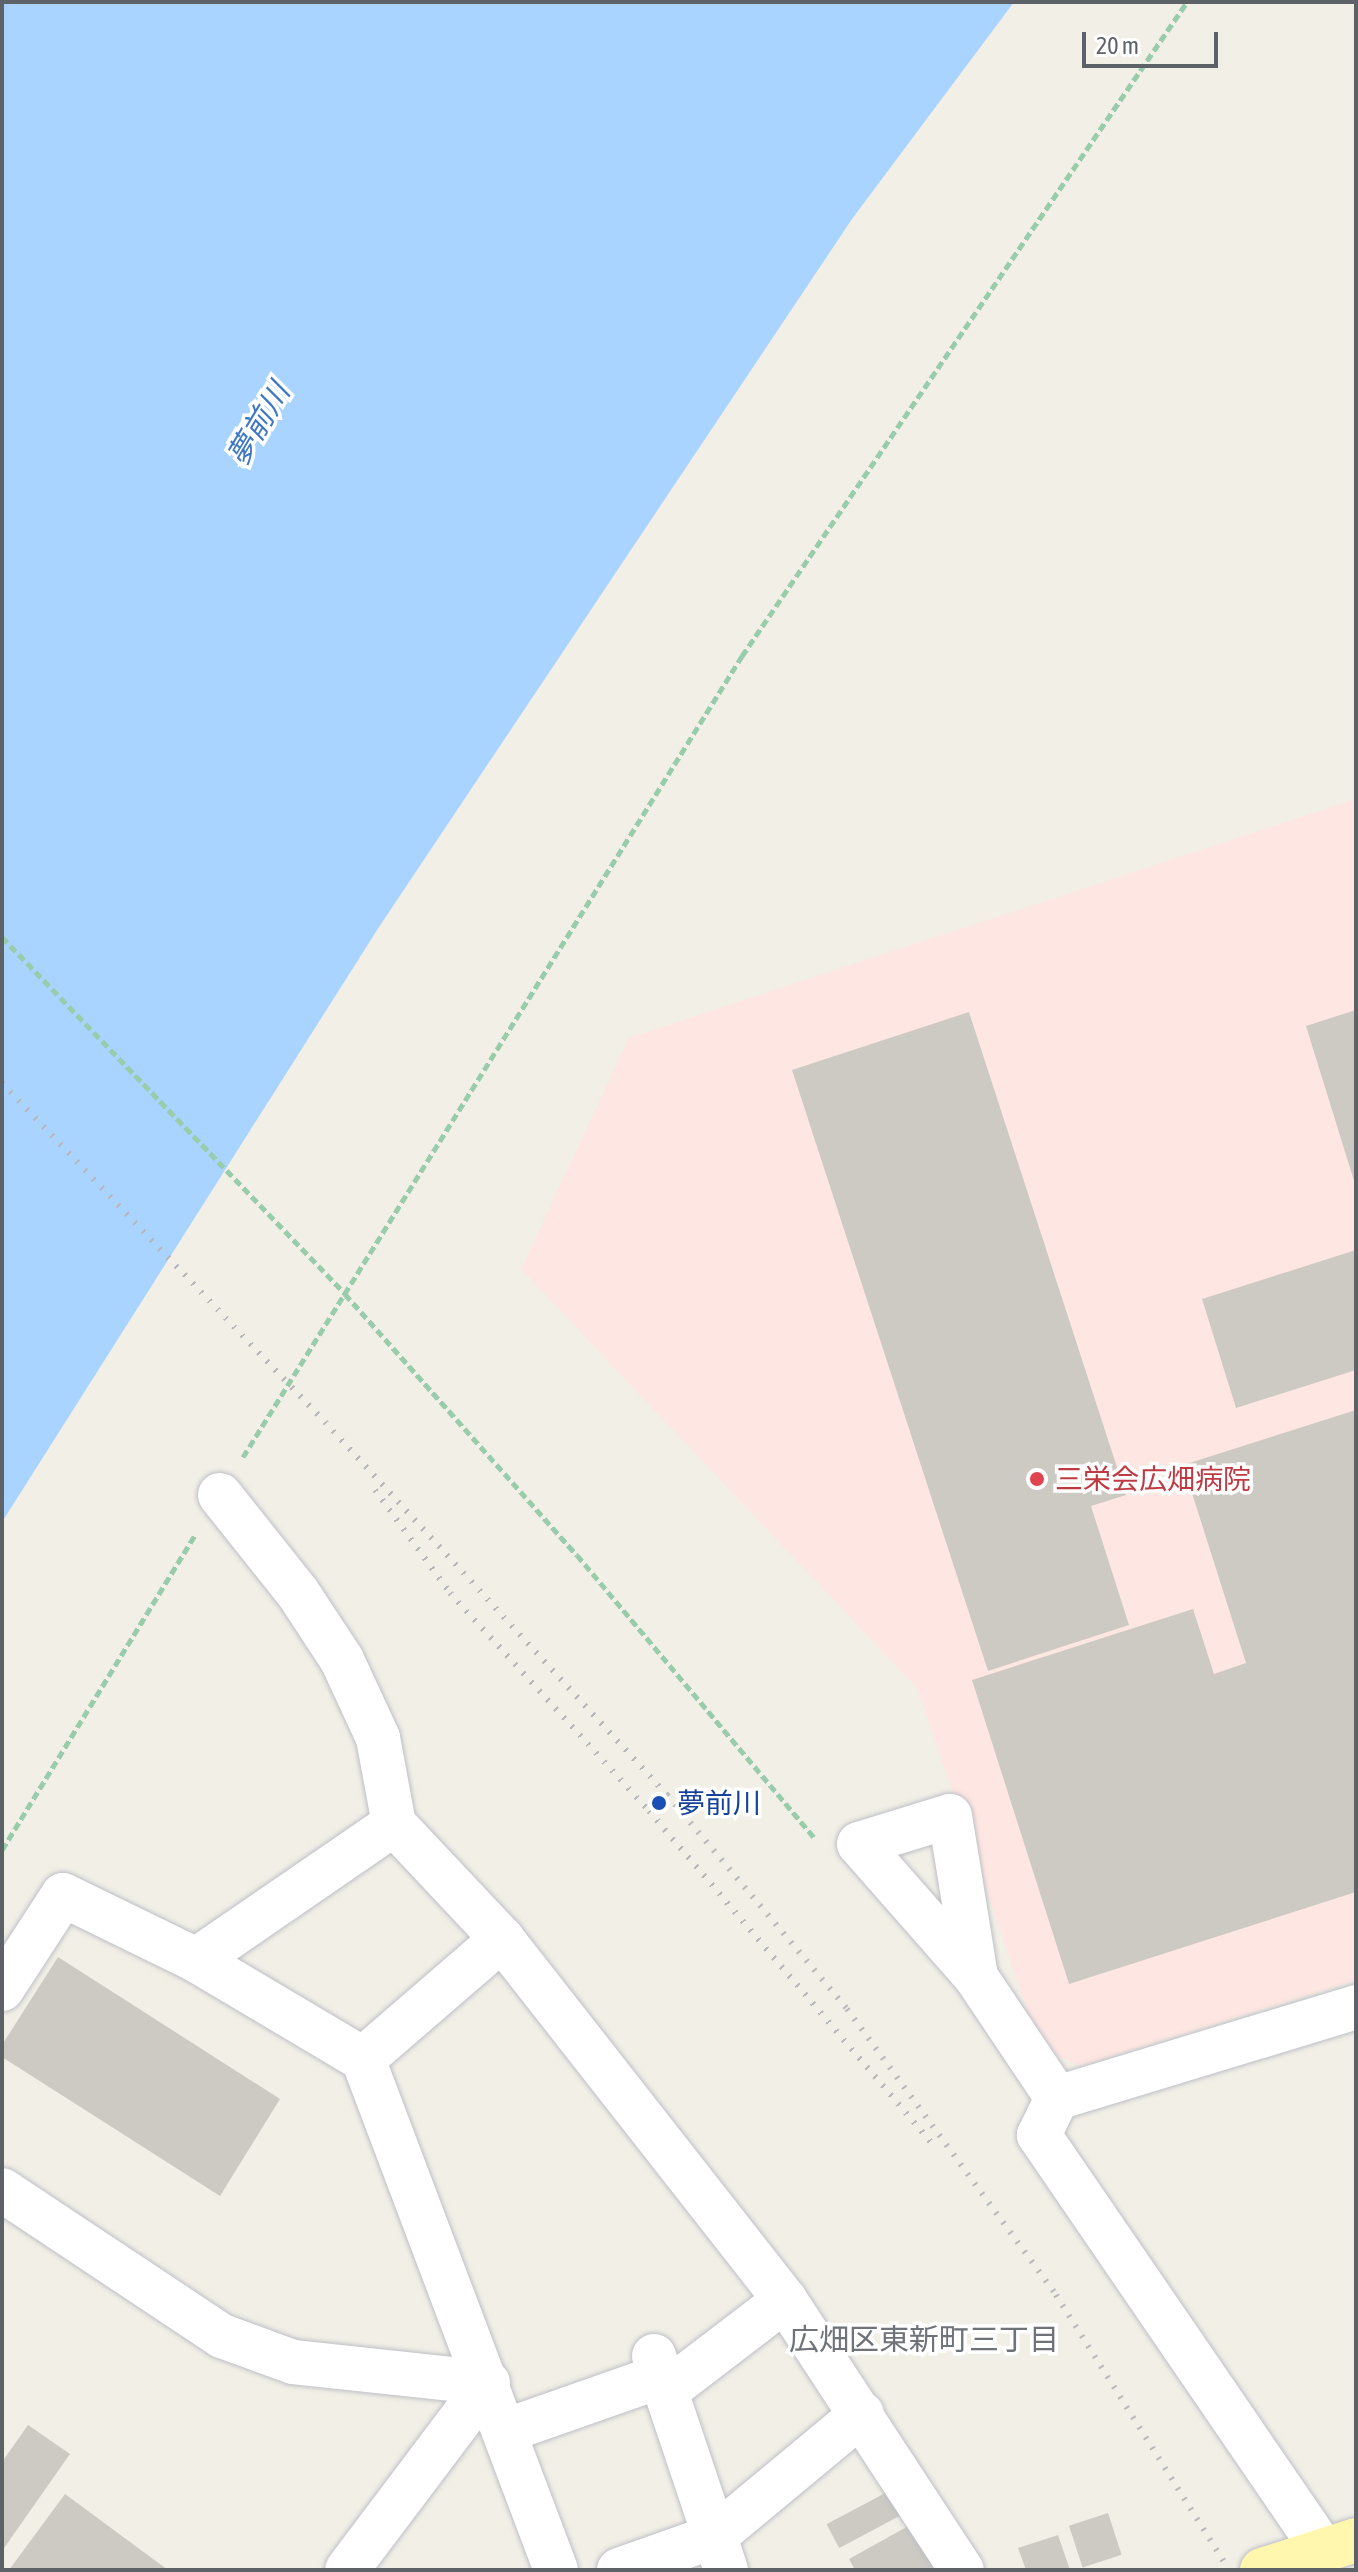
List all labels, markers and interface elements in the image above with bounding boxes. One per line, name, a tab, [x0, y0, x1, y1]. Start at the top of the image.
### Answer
scale bar	[1086, 16, 1222, 66]
text: 20 m	[1096, 32, 1139, 59]
water label: 夢前川	[219, 376, 297, 472]
place label: 三栄会広畑病院	[1055, 1462, 1251, 1496]
marker: 三栄会広畑病院	[1026, 1468, 1048, 1490]
place label: 夢前川	[677, 1786, 761, 1820]
marker: 夢前川	[648, 1792, 670, 1814]
district label: 広畑区東新町三丁目	[789, 2321, 1059, 2357]

